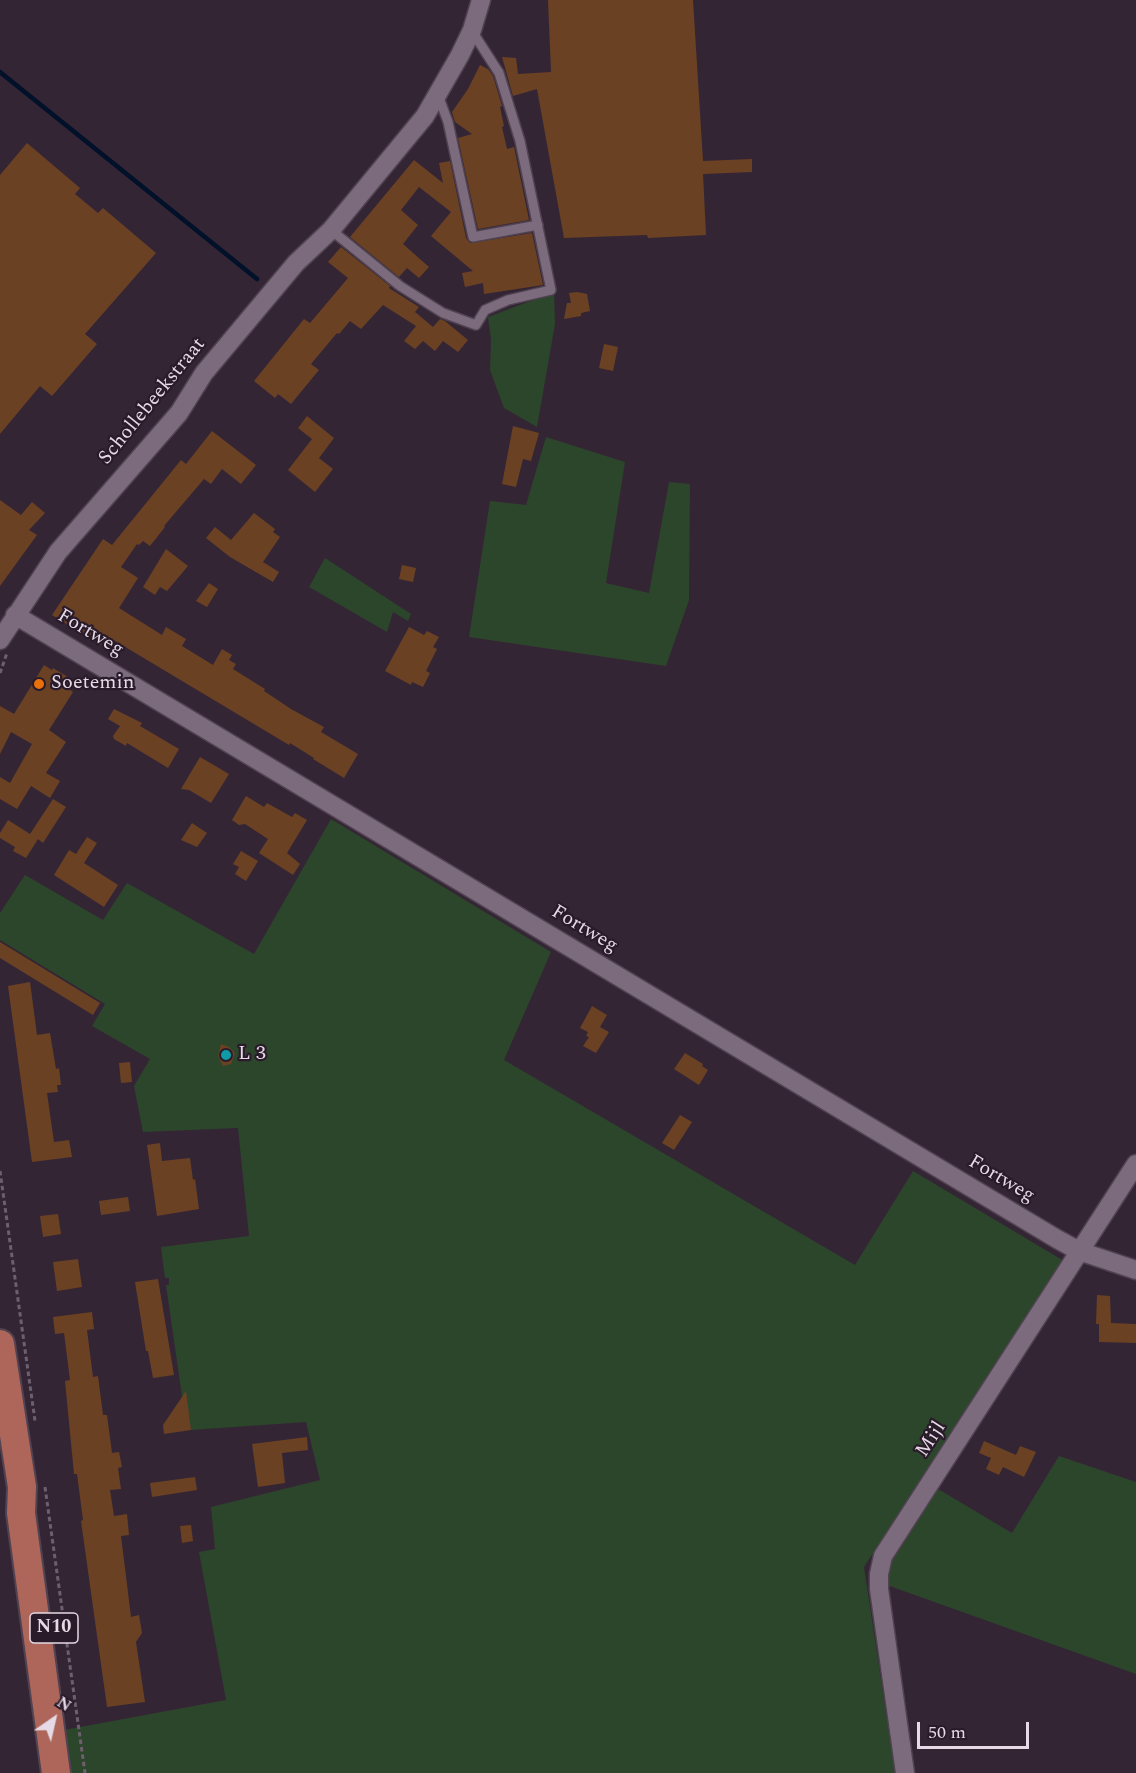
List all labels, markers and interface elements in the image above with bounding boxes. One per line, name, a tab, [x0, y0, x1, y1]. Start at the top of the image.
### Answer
street label: Schollebeekstraat	[94, 334, 212, 470]
street label: Fortweg	[52, 605, 128, 663]
place label: Soetemin	[51, 672, 134, 696]
marker: Soetemin	[32, 677, 46, 691]
street label: Fortweg	[546, 901, 622, 959]
place label: L 3	[238, 1043, 266, 1067]
marker: L 3	[219, 1048, 233, 1062]
street label: Fortweg	[963, 1151, 1039, 1209]
street label: Mijl	[912, 1418, 952, 1462]
road number: N10	[30, 1613, 78, 1643]
north arrow	[24, 1689, 84, 1749]
text: N	[52, 1690, 76, 1718]
scale bar	[920, 1710, 1032, 1748]
text: 50 m	[928, 1719, 966, 1746]

